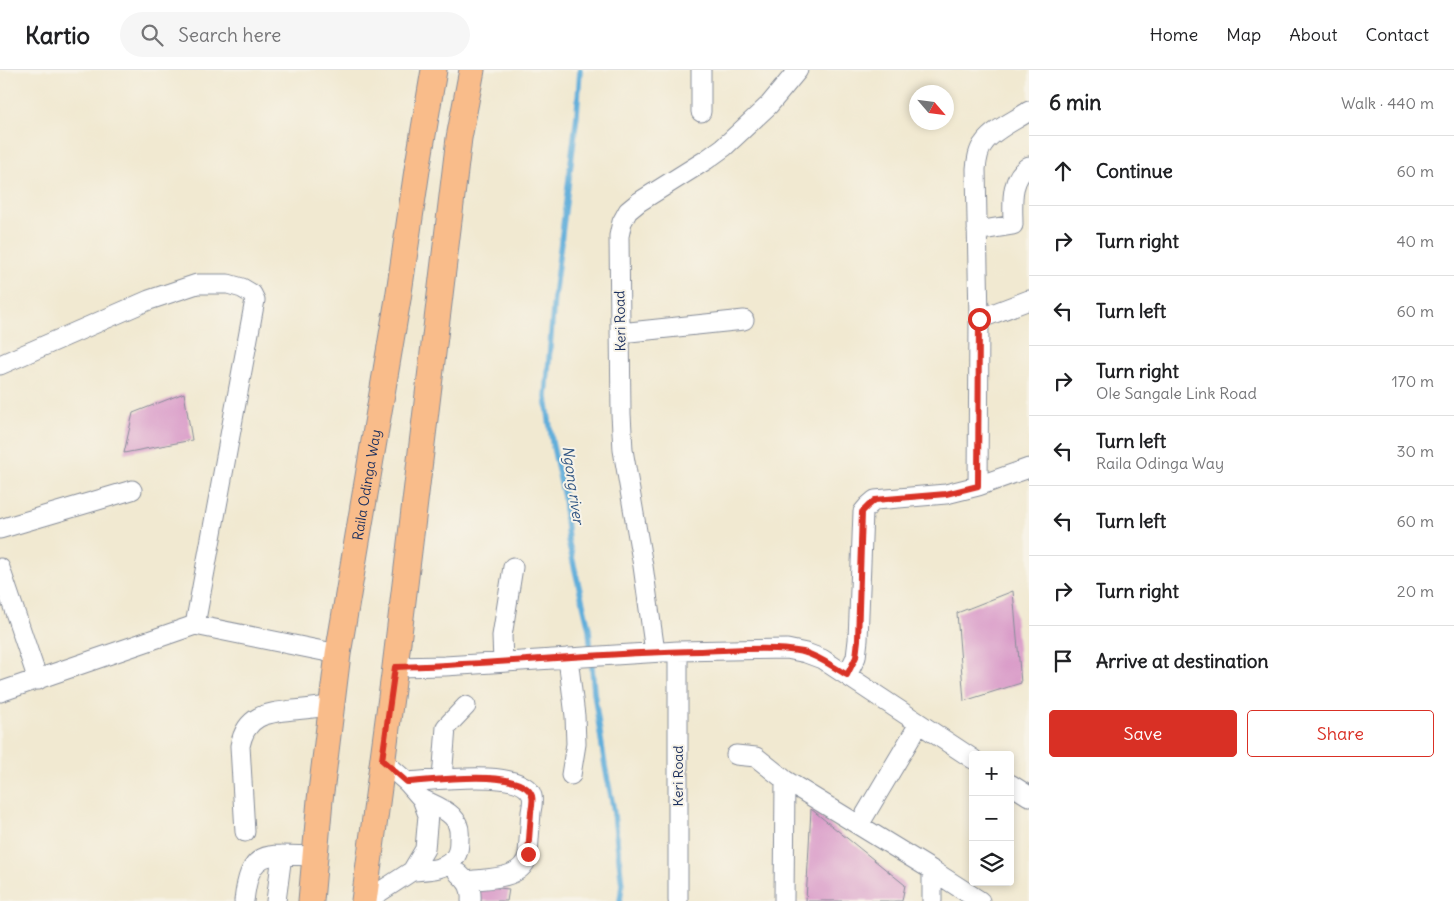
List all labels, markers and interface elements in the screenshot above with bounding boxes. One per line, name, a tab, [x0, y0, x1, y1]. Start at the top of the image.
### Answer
search box	[120, 12, 470, 57]
text: Kartio	[25, 20, 90, 50]
icon: search	[138, 21, 166, 49]
text: Search here	[178, 23, 281, 47]
text: Home	[1150, 23, 1198, 46]
text: Map	[1226, 23, 1261, 46]
text: About	[1289, 23, 1337, 46]
text: Contact	[1365, 23, 1429, 46]
north arrow	[909, 85, 954, 130]
text: 6 min	[1049, 89, 1101, 116]
text: Walk · 440 m	[1341, 93, 1434, 113]
icon: ahead	[1049, 157, 1077, 185]
text: Continue	[1096, 159, 1173, 183]
text: 60 m	[1396, 161, 1434, 181]
icon: right	[1049, 227, 1077, 255]
text: Turn right	[1096, 229, 1179, 253]
text: 40 m	[1396, 231, 1434, 251]
street label: Keri Road	[610, 290, 630, 352]
icon: left	[1049, 297, 1077, 325]
text: Turn left	[1096, 299, 1166, 323]
text: 60 m	[1396, 301, 1434, 321]
route start	[968, 308, 991, 331]
text: Turn right	[1096, 359, 1179, 383]
icon: right	[1049, 367, 1077, 395]
text: 170 m	[1391, 371, 1434, 391]
text: Ole Sangale Link Road	[1096, 383, 1257, 403]
street label: Raila Odinga Way	[348, 428, 385, 542]
text: Turn left	[1096, 429, 1166, 453]
icon: left	[1049, 437, 1077, 465]
text: 30 m	[1397, 441, 1434, 461]
water label: Ngong river	[559, 445, 589, 527]
text: Raila Odinga Way	[1096, 453, 1224, 473]
icon: left	[1049, 507, 1077, 535]
text: Turn left	[1096, 509, 1166, 533]
text: 60 m	[1396, 511, 1434, 531]
icon: right	[1049, 577, 1077, 605]
text: Turn right	[1096, 579, 1179, 603]
text: 20 m	[1397, 581, 1434, 601]
icon: arrive	[1049, 647, 1077, 675]
text: Arrive at destination	[1096, 649, 1269, 673]
button: Save	[1049, 710, 1237, 757]
button: Share	[1247, 710, 1434, 757]
street label: Keri Road	[669, 746, 687, 806]
map controls	[969, 751, 1014, 886]
button: +	[969, 751, 1014, 796]
button: −	[969, 796, 1014, 841]
button: layers	[969, 841, 1014, 886]
route end	[517, 843, 540, 866]

